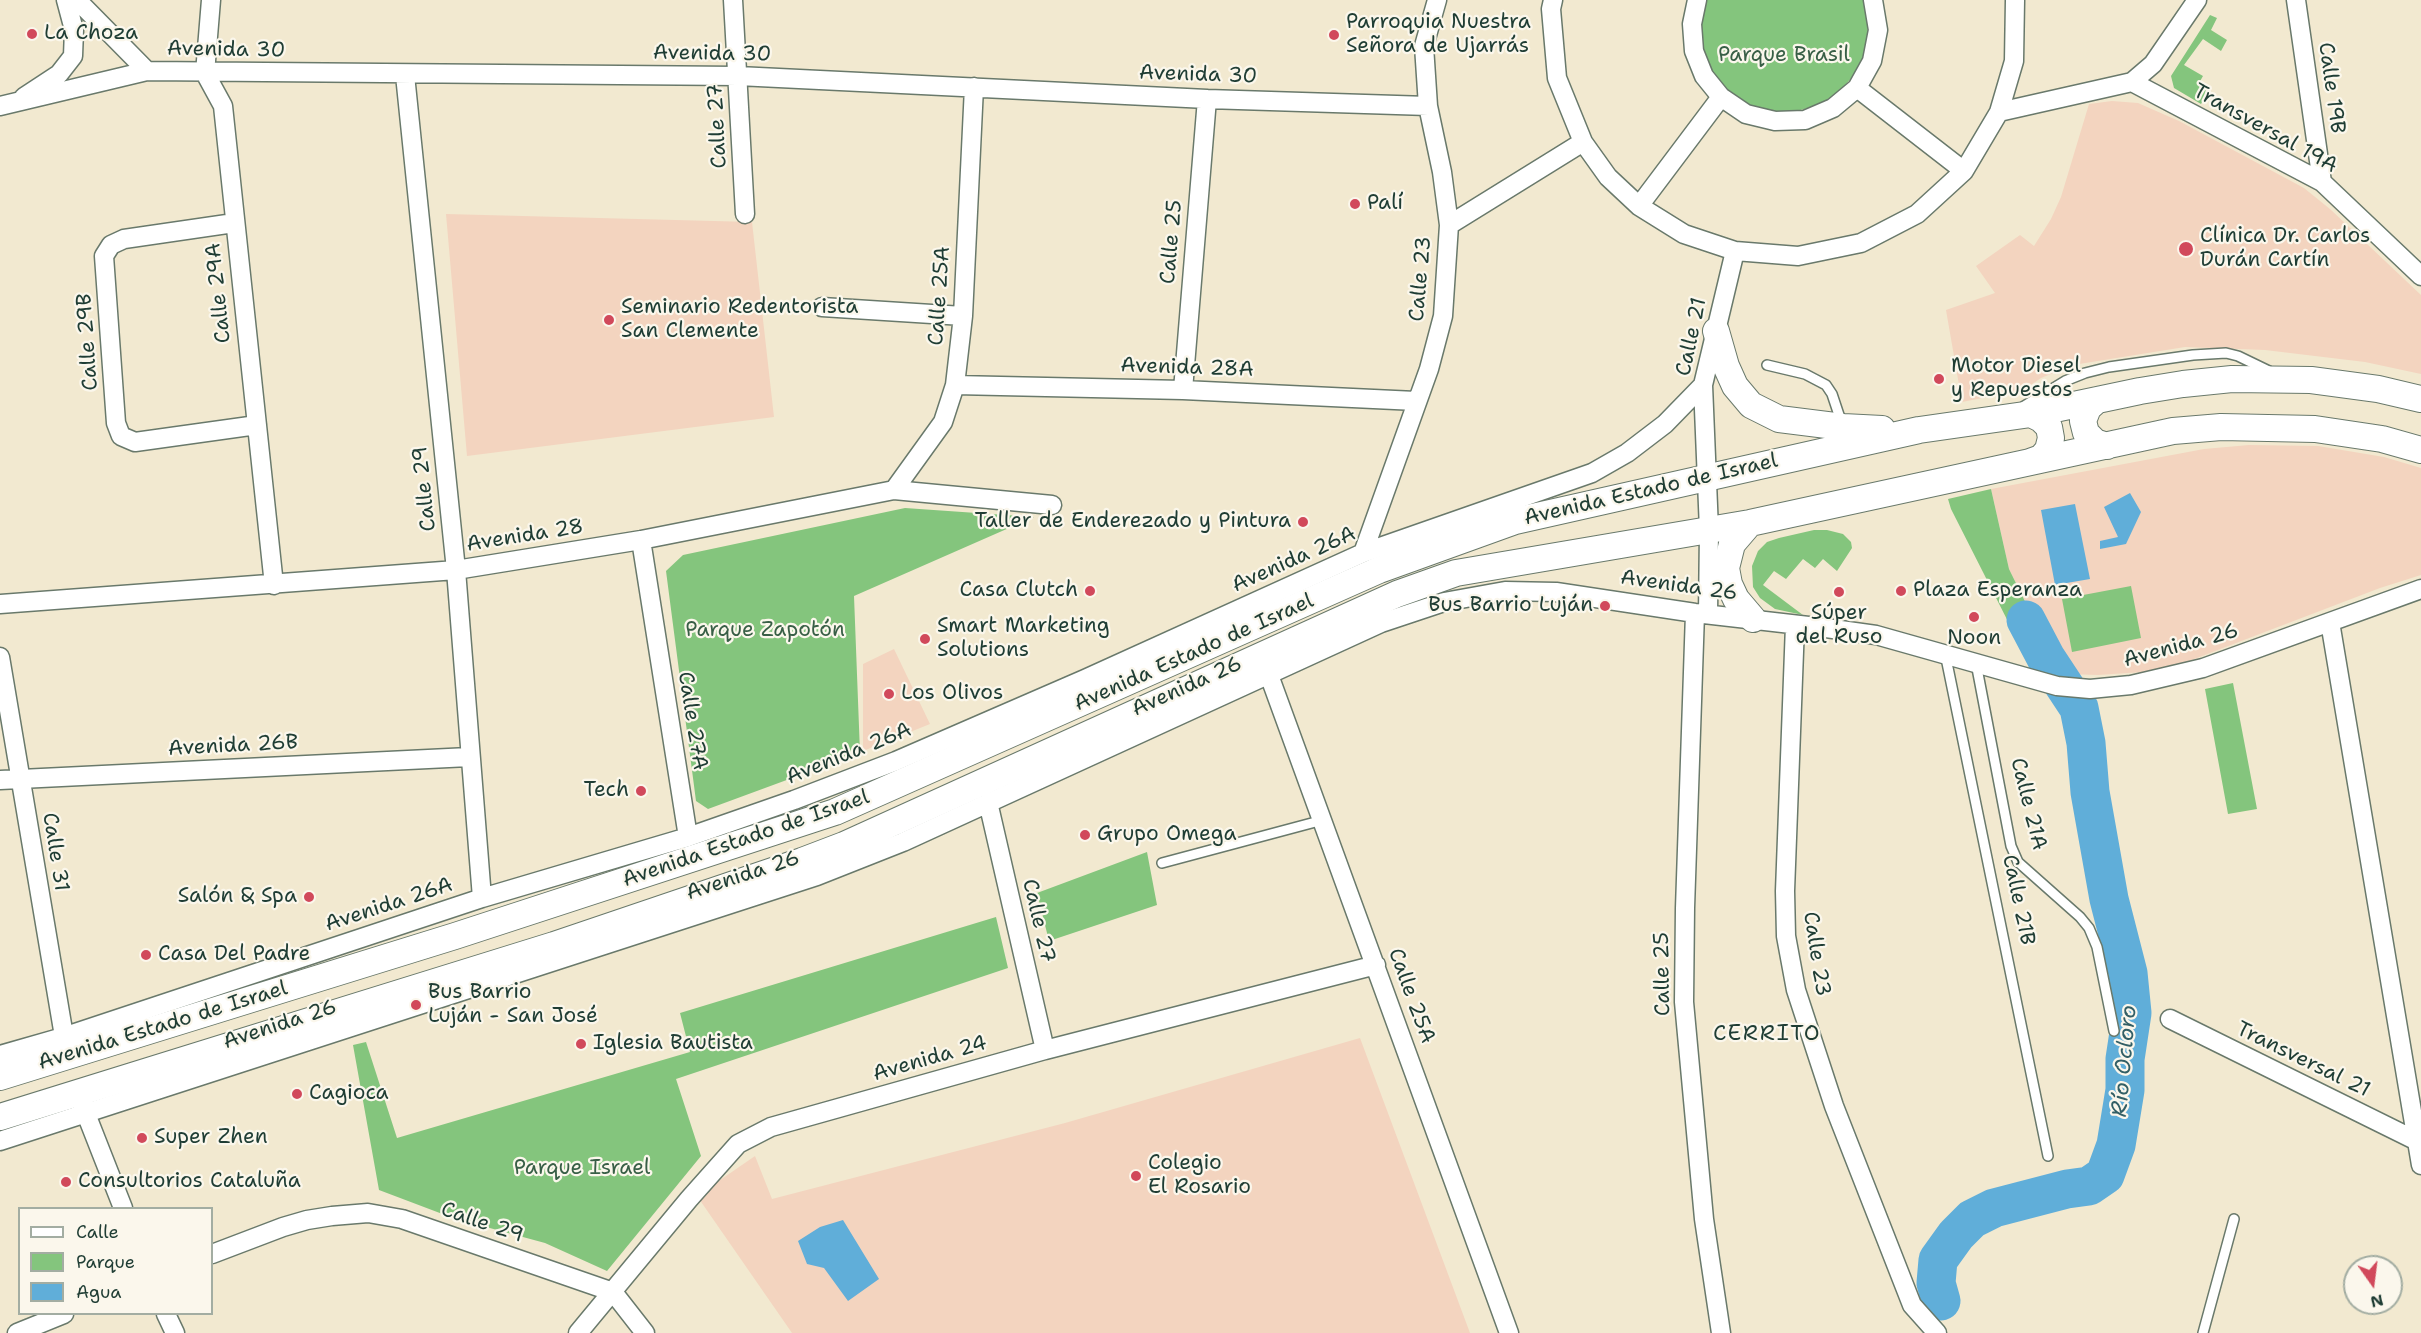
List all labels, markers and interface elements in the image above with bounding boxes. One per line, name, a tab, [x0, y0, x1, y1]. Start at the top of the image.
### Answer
place label: Parroquia Nuestra Señora de Ujarrás	[1346, 10, 1531, 60]
place label: La Choza	[44, 21, 138, 47]
marker: La Choza	[25, 27, 39, 41]
marker: Parroquia Nuestra Señora de Ujarrás	[1327, 28, 1341, 42]
street label: Avenida 30	[167, 36, 285, 64]
street label: Avenida 30	[653, 40, 771, 68]
street label: Calle 19B	[2312, 41, 2350, 135]
park label: Parque Brasil	[1718, 43, 1850, 69]
street label: Avenida 30	[1138, 60, 1258, 90]
street label: Transversal 19A	[2188, 79, 2342, 179]
street label: Calle 27	[703, 83, 733, 169]
place label: Palí	[1367, 191, 1403, 217]
marker: Palí	[1348, 197, 1362, 211]
street label: Calle 25	[1156, 199, 1188, 285]
place label: Clínica Dr. Carlos Durán Cartín	[2200, 224, 2370, 274]
street label: Calle 23	[1405, 235, 1437, 323]
marker: Clínica Dr. Carlos Durán Cartín	[2177, 240, 2195, 258]
street label: Calle 29A	[201, 242, 237, 344]
street label: Calle 25A	[924, 246, 956, 346]
street label: Calle 29B	[72, 292, 104, 392]
place label: Seminario Redentorista San Clemente	[621, 295, 858, 345]
street label: Calle 21	[1671, 296, 1713, 378]
marker: Seminario Redentorista San Clemente	[602, 313, 616, 327]
street label: Avenida 28A	[1120, 353, 1254, 383]
place label: Motor Diesel y Repuestos	[1951, 354, 2081, 404]
marker: Motor Diesel y Repuestos	[1932, 372, 1946, 386]
street label: Calle 29	[408, 445, 442, 533]
street label: Avenida Estado de Israel	[1522, 449, 1780, 531]
place label: Taller de Enderezado y Pintura	[974, 509, 1291, 535]
street label: Avenida 28	[465, 514, 585, 558]
marker: Taller de Enderezado y Pintura	[1296, 515, 1310, 529]
street label: Avenida 26A	[1228, 522, 1360, 598]
street label: Avenida 26	[1619, 565, 1739, 607]
place label: Casa Clutch	[959, 578, 1078, 604]
place label: Plaza Esperanza	[1913, 578, 2082, 604]
marker: Casa Clutch	[1083, 584, 1097, 598]
marker: Plaza Esperanza	[1894, 584, 1908, 598]
marker: Súper del Ruso	[1832, 585, 1846, 599]
street label: Avenida Estado de Israel	[1070, 589, 1318, 717]
place label: Bus Barrio Luján	[1428, 593, 1593, 619]
marker: Bus Barrio Luján	[1598, 599, 1612, 613]
place label: Súper del Ruso	[1796, 601, 1882, 651]
marker: Noon	[1967, 610, 1981, 624]
place label: Smart Marketing Solutions	[937, 614, 1110, 664]
park label: Parque Zapotón	[685, 618, 845, 644]
street label: Avenida 26	[2121, 619, 2241, 673]
place label: Noon	[1947, 626, 2001, 652]
marker: Smart Marketing Solutions	[918, 632, 932, 646]
street label: Avenida 26	[1128, 652, 1246, 722]
street label: Calle 27A	[672, 670, 712, 772]
place label: Los Olivos	[901, 681, 1003, 707]
marker: Los Olivos	[882, 687, 896, 701]
street label: Avenida 26A	[783, 717, 915, 791]
street label: Avenida 26B	[167, 730, 299, 762]
street label: Calle 21A	[2004, 755, 2052, 853]
place label: Tech	[584, 778, 629, 804]
marker: Tech	[634, 784, 648, 798]
street label: Avenida Estado de Israel	[619, 785, 873, 893]
street label: Calle 31	[36, 811, 74, 893]
place label: Grupo Omega	[1097, 822, 1237, 848]
marker: Grupo Omega	[1078, 828, 1092, 842]
street label: Avenida 26	[683, 846, 803, 906]
street label: Calle 21B	[1996, 853, 2040, 947]
street label: Avenida 26A	[322, 873, 456, 937]
street label: Calle 27	[1016, 877, 1060, 965]
place label: Salón & Spa	[178, 884, 297, 910]
marker: Salón & Spa	[302, 890, 316, 904]
street label: Calle 23	[1797, 910, 1835, 998]
street label: Calle 25	[1650, 932, 1676, 1016]
place label: Casa Del Padre	[158, 942, 310, 968]
street label: Calle 25A	[1382, 945, 1440, 1047]
marker: Casa Del Padre	[139, 948, 153, 962]
street label: Avenida Estado de Israel	[35, 976, 291, 1076]
place label: Bus Barrio Luján - San José	[428, 980, 598, 1030]
street label: Avenida 26	[220, 995, 340, 1055]
marker: Bus Barrio Luján - San José	[409, 998, 423, 1012]
water label: Río Ocloro	[2107, 1004, 2143, 1118]
street label: Transversal 21	[2232, 1017, 2374, 1103]
district label: CERRITO	[1713, 1021, 1821, 1047]
place label: Iglesia Bautista	[593, 1031, 753, 1057]
street label: Avenida 24	[870, 1031, 990, 1087]
marker: Iglesia Bautista	[574, 1037, 588, 1051]
place label: Cagioca	[309, 1081, 389, 1107]
marker: Cagioca	[290, 1087, 304, 1101]
place label: Super Zhen	[154, 1125, 268, 1151]
marker: Super Zhen	[135, 1131, 149, 1145]
place label: Colegio El Rosario	[1148, 1151, 1251, 1201]
park label: Parque Israel	[514, 1156, 650, 1182]
place label: Consultorios Cataluña	[78, 1169, 301, 1195]
marker: Colegio El Rosario	[1129, 1169, 1143, 1183]
marker: Consultorios Cataluña	[59, 1175, 73, 1189]
street label: Calle 29	[438, 1197, 526, 1249]
legend	[18, 1207, 213, 1315]
text: Calle	[76, 1220, 119, 1244]
text: Parque	[76, 1250, 135, 1274]
north arrow	[2343, 1255, 2403, 1315]
text: Agua	[76, 1280, 121, 1304]
text: N	[2368, 1289, 2386, 1313]

